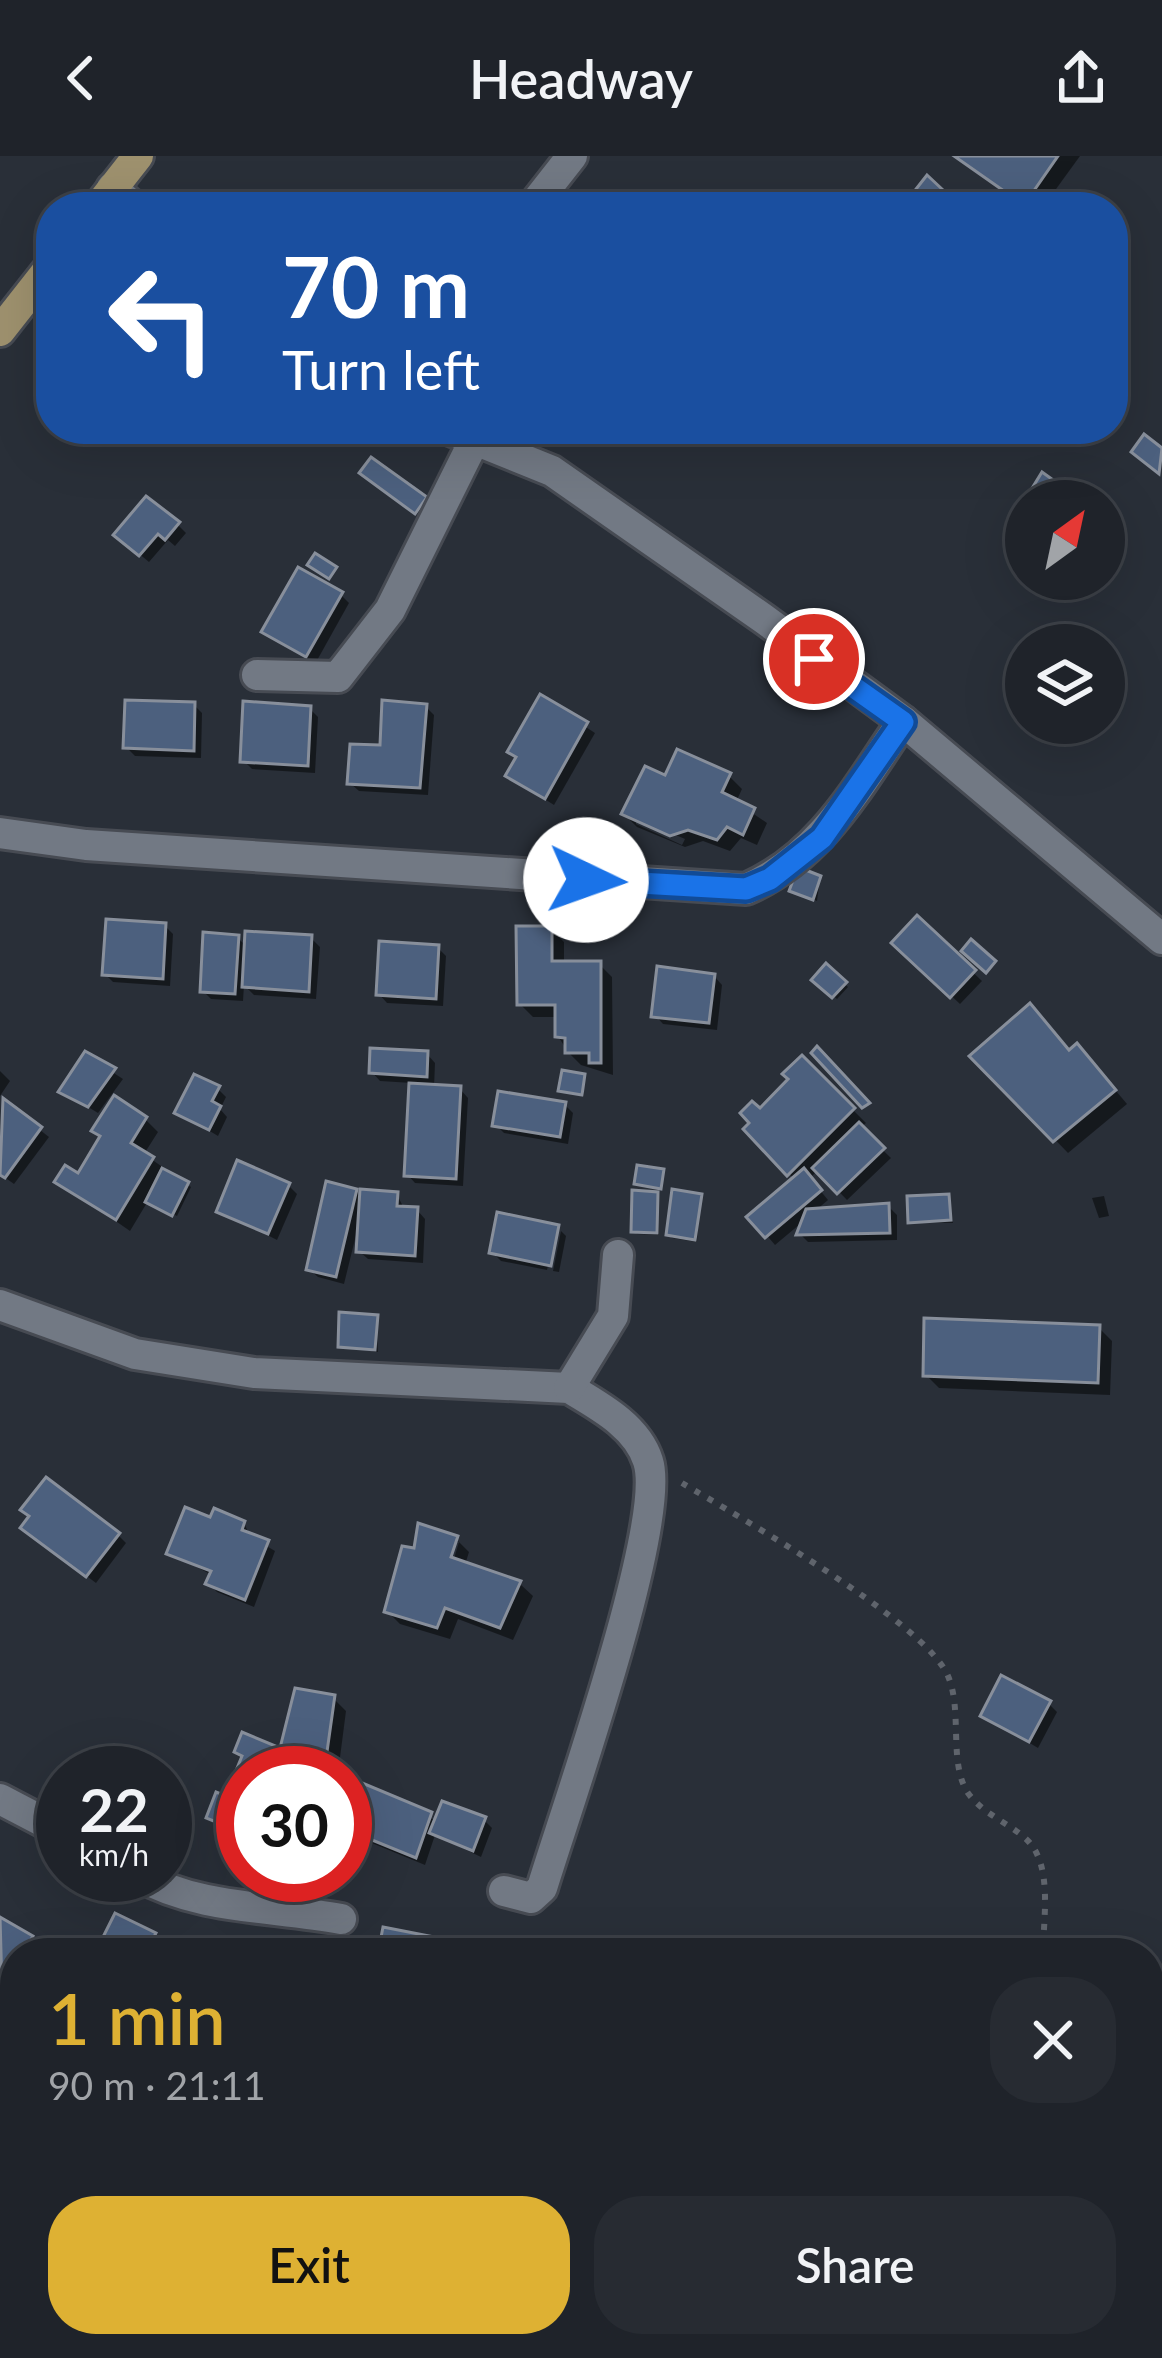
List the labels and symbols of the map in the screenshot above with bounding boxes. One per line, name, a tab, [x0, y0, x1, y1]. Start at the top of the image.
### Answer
north arrow	[1005, 480, 1125, 600]
pin	[763, 608, 865, 710]
position arrow	[523, 817, 649, 943]
speed limit sign: 30	[216, 1746, 372, 1902]

